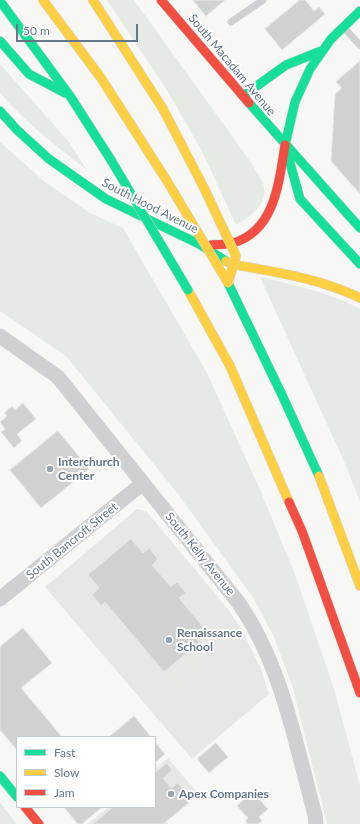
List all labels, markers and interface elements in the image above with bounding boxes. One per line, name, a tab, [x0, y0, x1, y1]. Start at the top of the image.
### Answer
street label: South Macadam Avenue	[185, 11, 279, 119]
scale bar	[18, 16, 140, 42]
text: 50 m	[23, 23, 50, 38]
street label: South Hood Avenue	[99, 175, 201, 237]
place label: Interchurch Center	[58, 455, 119, 483]
marker: Interchurch Center	[45, 464, 55, 474]
street label: South Bancroft Street	[23, 500, 121, 582]
street label: South Kelly Avenue	[162, 510, 238, 598]
place label: Renaissance School	[177, 626, 242, 654]
marker: Renaissance School	[164, 635, 174, 645]
legend	[16, 736, 156, 808]
text: Fast	[54, 745, 75, 760]
text: Slow	[54, 765, 79, 780]
text: Jam	[54, 785, 75, 800]
place label: Apex Companies	[179, 787, 269, 801]
marker: Apex Companies	[166, 789, 176, 799]

